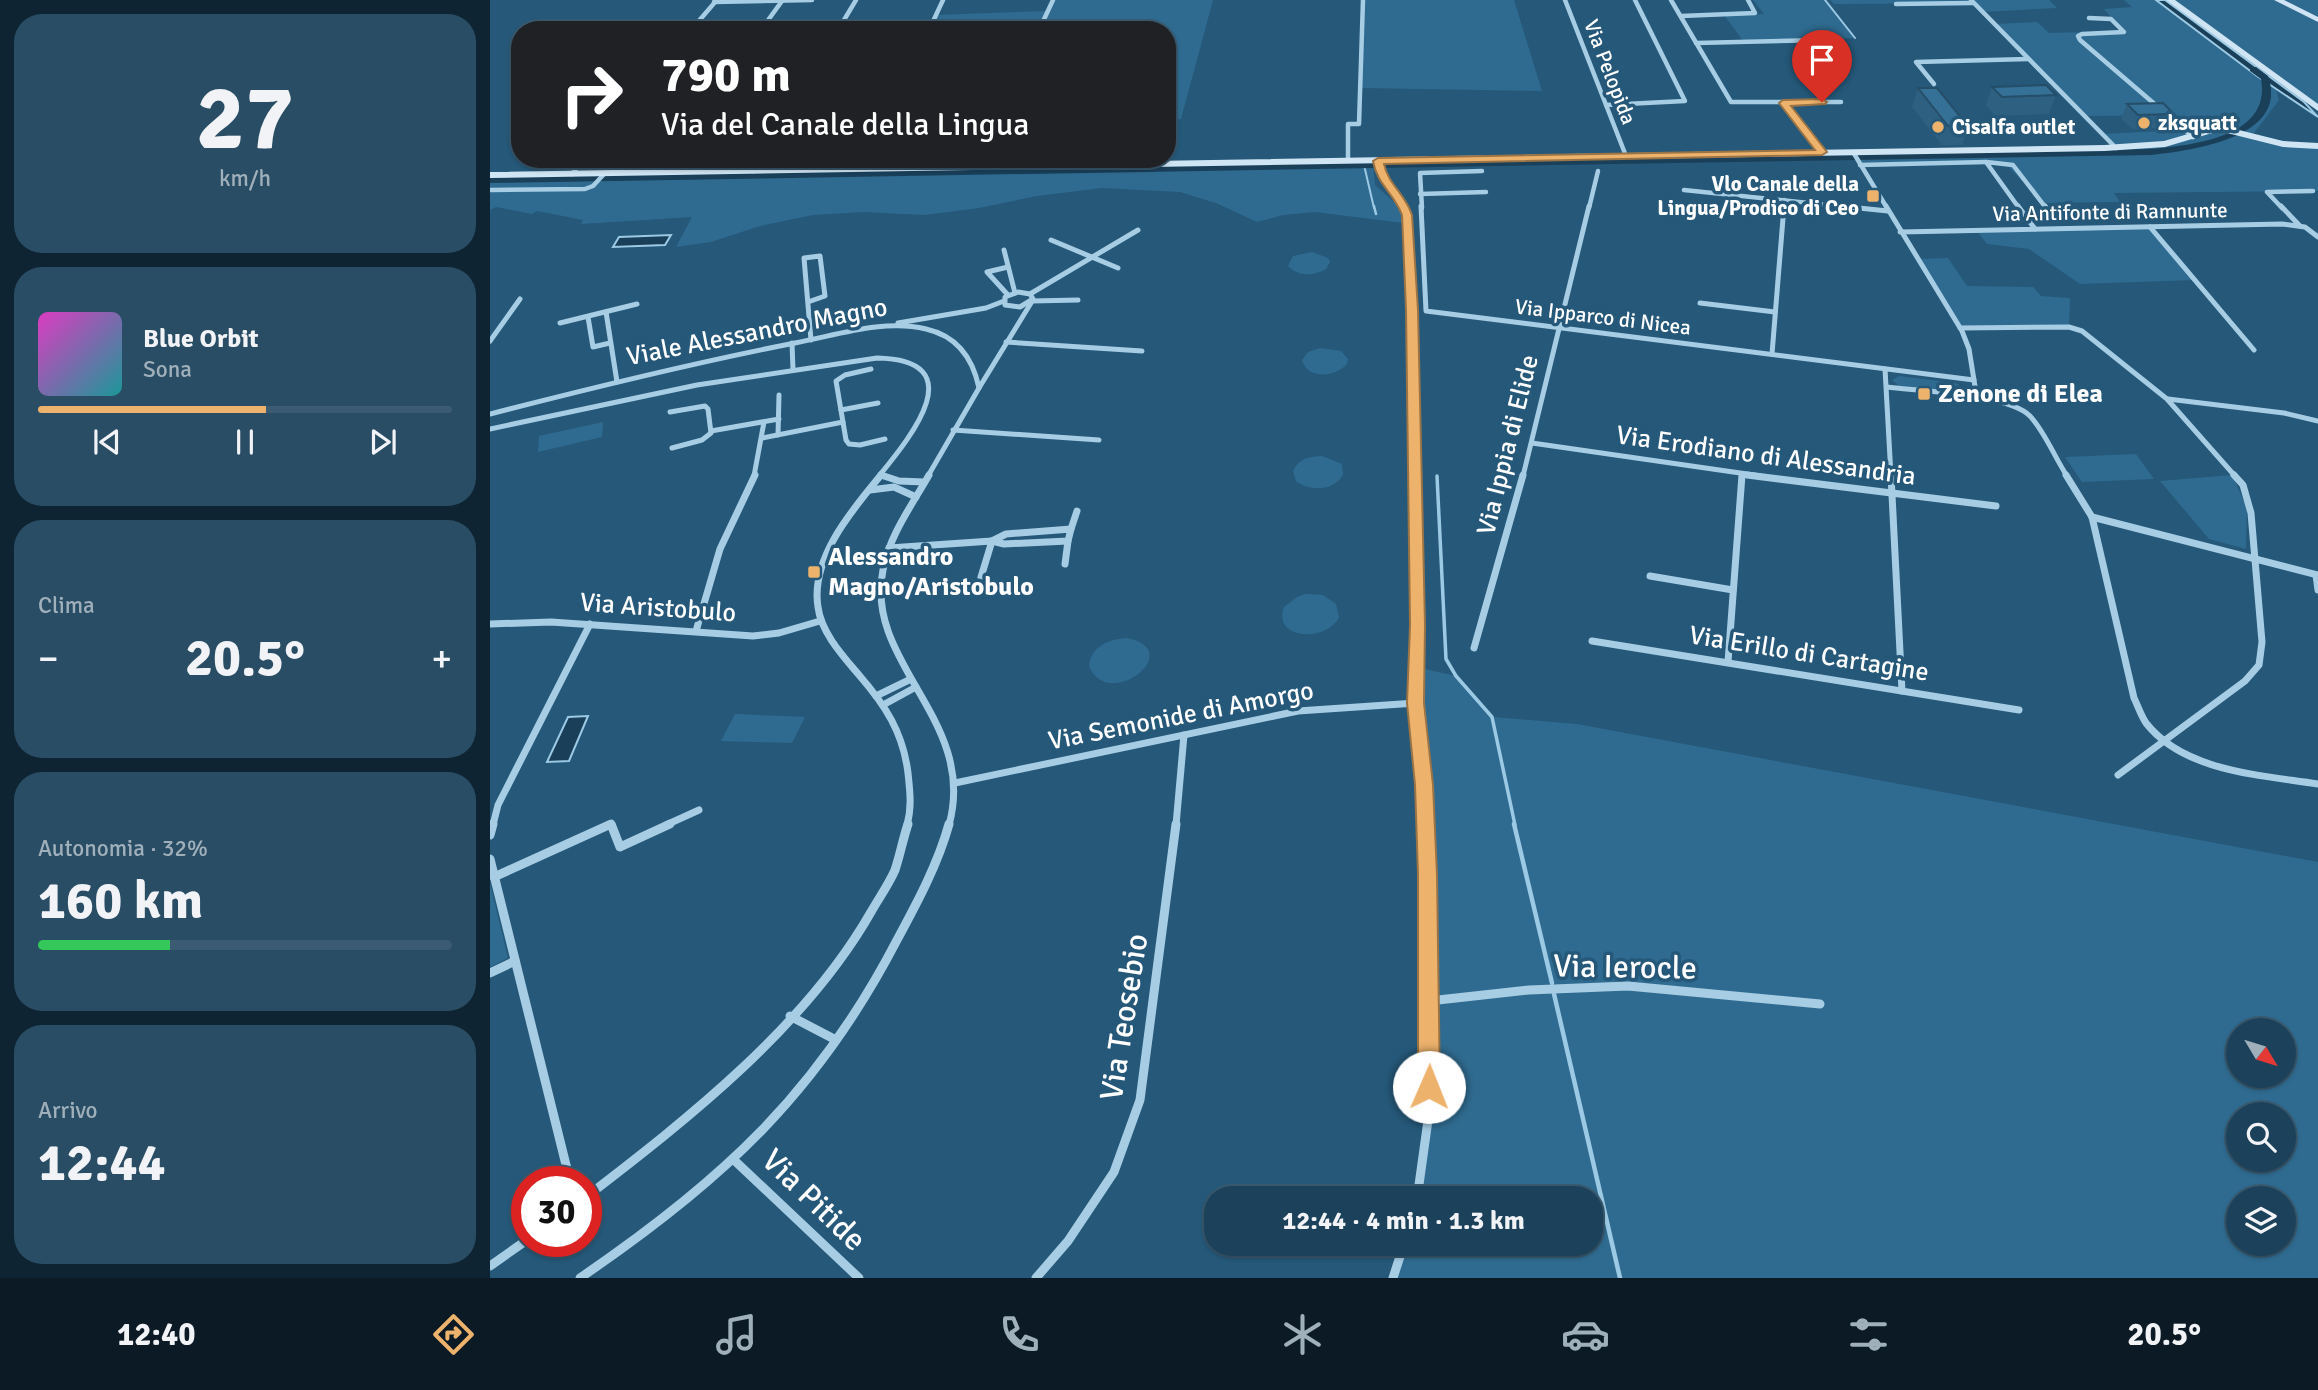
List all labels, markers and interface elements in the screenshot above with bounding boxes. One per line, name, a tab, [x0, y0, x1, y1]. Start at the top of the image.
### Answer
street label: Via Pelopida	[1578, 16, 1642, 128]
pin	[1792, 30, 1852, 102]
icon: arrive	[1803, 41, 1841, 79]
text: 790 m	[661, 45, 791, 105]
icon: right	[546, 49, 637, 140]
text: 27	[196, 62, 294, 175]
text: Via del Canale della Lingua	[661, 105, 1029, 144]
place label: zksquatt	[2158, 110, 2237, 136]
place label: Cisalfa outlet	[1952, 114, 2076, 140]
marker: zksquatt	[2136, 115, 2152, 131]
marker: Cisalfa outlet	[1930, 119, 1946, 135]
text: km/h	[219, 164, 271, 193]
place label: Vlo Canale della Lingua/Prodico di Ceo	[1657, 171, 1859, 221]
marker: Vlo Canale della Lingua/Prodico di Ceo	[1865, 188, 1881, 204]
street label: Via Antifonte di Ramnunte	[1992, 197, 2228, 227]
street label: Viale Alessandro Magno	[624, 291, 890, 373]
street label: Via Ipparco di Nicea	[1514, 293, 1692, 341]
text: Blue Orbit	[143, 323, 259, 355]
street label: Via Ippia di Elide	[1470, 352, 1546, 538]
text: Sona	[143, 355, 192, 384]
place label: Zenone di Elea	[1938, 378, 2103, 410]
marker: Zenone di Elea	[1916, 386, 1932, 402]
street label: Via Erodiano di Alessandria	[1614, 419, 1918, 493]
icon: previous	[88, 423, 126, 461]
icon: pause	[226, 423, 264, 461]
icon: next	[364, 423, 402, 461]
place label: Alessandro Magno/Aristobulo	[828, 541, 1034, 603]
marker: Alessandro Magno/Aristobulo	[806, 564, 822, 580]
street label: Via Aristobulo	[579, 587, 737, 629]
text: Clima	[38, 591, 95, 620]
street label: Via Erillo di Cartagine	[1687, 619, 1931, 689]
text: 20.5°	[185, 626, 305, 690]
text: −	[38, 635, 59, 682]
text: +	[431, 635, 452, 682]
street label: Via Semonide di Amorgo	[1046, 675, 1316, 757]
text: Autonomia · 32%	[38, 834, 208, 863]
text: 160 km	[38, 869, 203, 933]
street label: Via Teosebio	[1092, 931, 1156, 1103]
street label: Via Ierocle	[1553, 946, 1697, 988]
north arrow	[2226, 1018, 2296, 1088]
map controls	[2226, 1018, 2296, 1256]
position arrow	[1392, 1050, 1466, 1124]
text: Arrivo	[38, 1096, 98, 1125]
button: search	[2226, 1102, 2296, 1172]
text: 12:44	[38, 1131, 166, 1195]
street label: Via Pitide	[754, 1141, 874, 1259]
speed limit sign: 30	[511, 1166, 602, 1257]
button: layers	[2226, 1186, 2296, 1256]
text: 12:44 · 4 min · 1.3 km	[1282, 1205, 1525, 1237]
icon: directions	[429, 1310, 478, 1359]
icon: music	[712, 1310, 761, 1359]
icon: phone	[995, 1310, 1044, 1359]
icon: climate	[1278, 1310, 1327, 1359]
icon: car	[1561, 1310, 1610, 1359]
icon: filters	[1844, 1310, 1893, 1359]
text: 12:40	[117, 1315, 196, 1354]
text: 20.5°	[2127, 1315, 2201, 1354]

